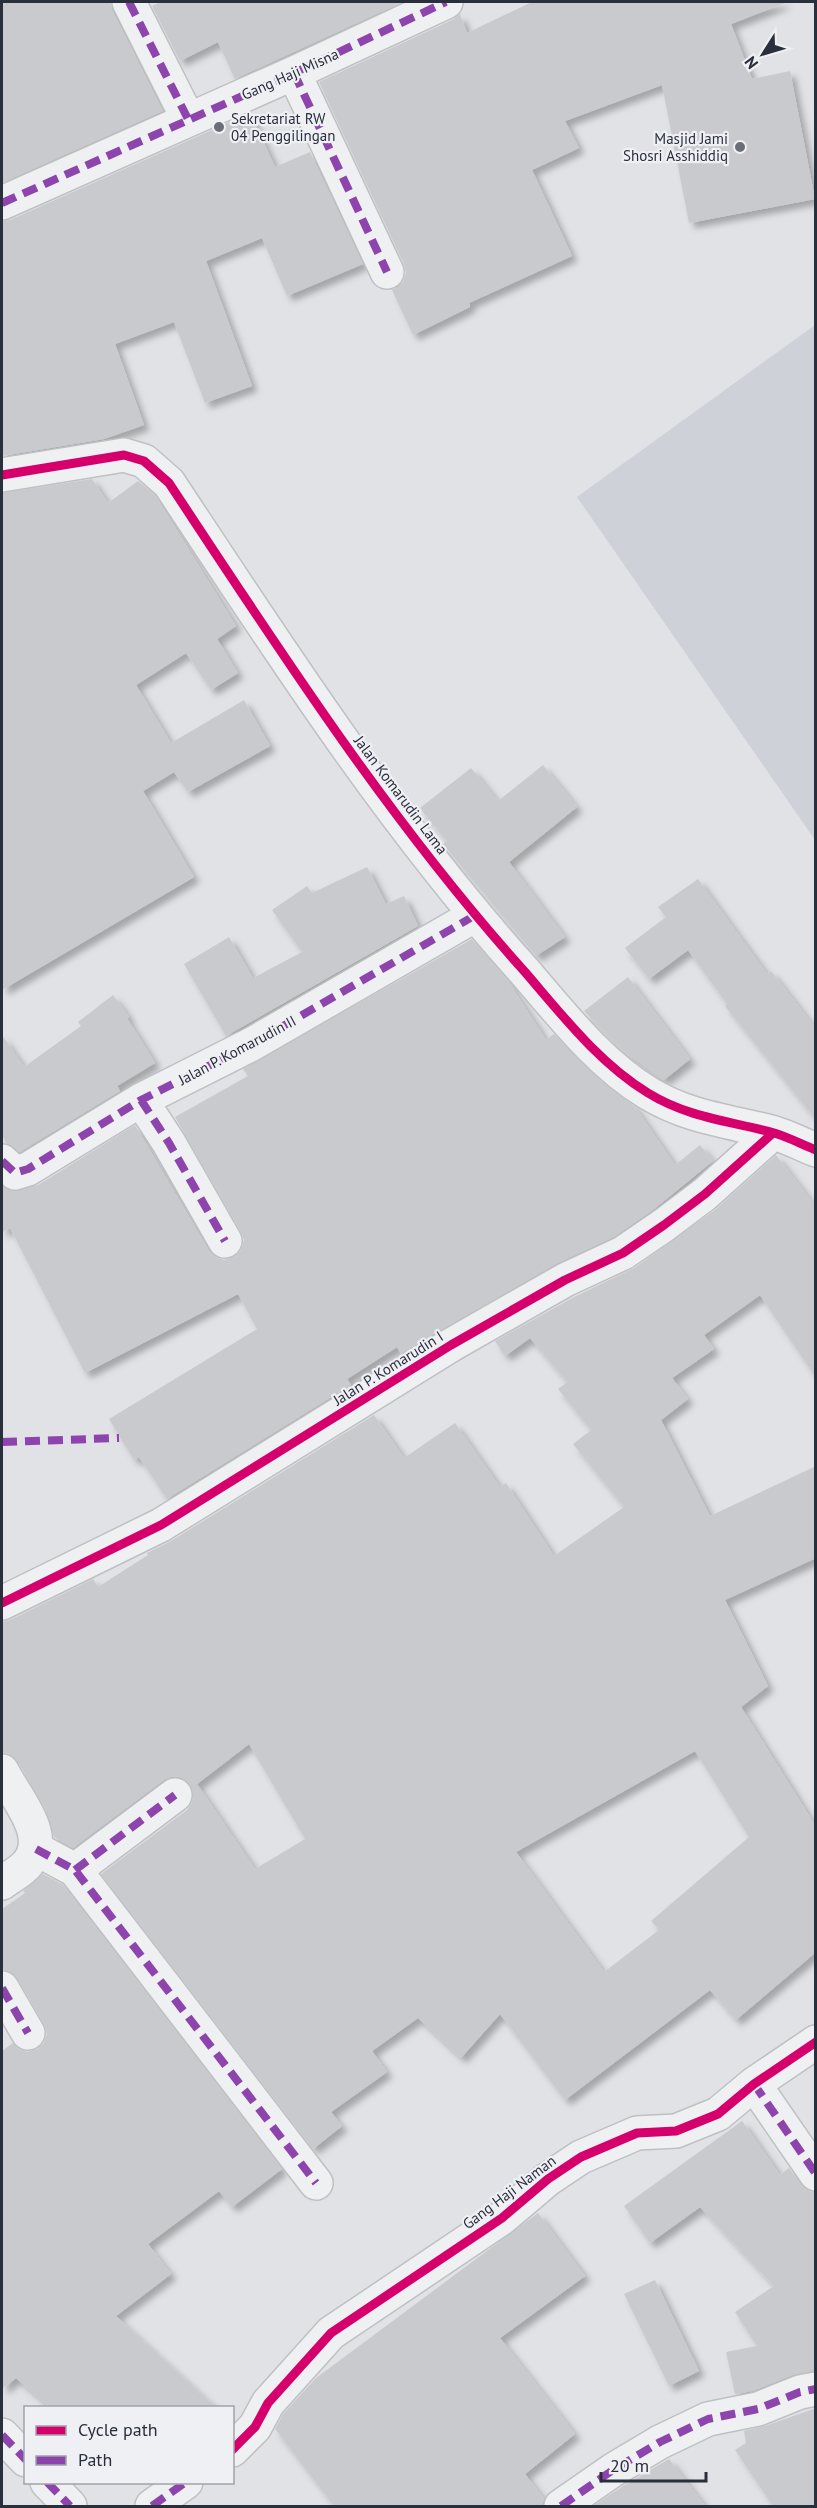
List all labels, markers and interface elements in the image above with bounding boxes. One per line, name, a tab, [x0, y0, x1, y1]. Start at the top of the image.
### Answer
north arrow	[733, 24, 793, 84]
street label: Gang Haji Misna	[239, 44, 341, 104]
text: N	[740, 53, 762, 73]
place label: Sekretariat RW 04 Penggilingan	[231, 109, 335, 145]
marker: Sekretariat RW 04 Penggilingan	[212, 120, 226, 134]
place label: Masjid Jami Shosri Asshiddiq	[623, 129, 728, 165]
marker: Masjid Jami Shosri Asshiddiq	[733, 140, 747, 154]
street label: Jalan Komarudin Lama	[349, 731, 452, 858]
street label: Jalan P. Komarudin II	[174, 1011, 299, 1090]
street label: Jalan P. Komarudin I	[329, 1326, 447, 1410]
street label: Gang Haji Naman	[459, 2151, 559, 2233]
legend	[24, 2406, 234, 2484]
text: Cycle path	[78, 2418, 158, 2441]
scale bar	[601, 2445, 706, 2483]
text: Path	[78, 2448, 112, 2471]
text: 20 m	[610, 2454, 649, 2477]

